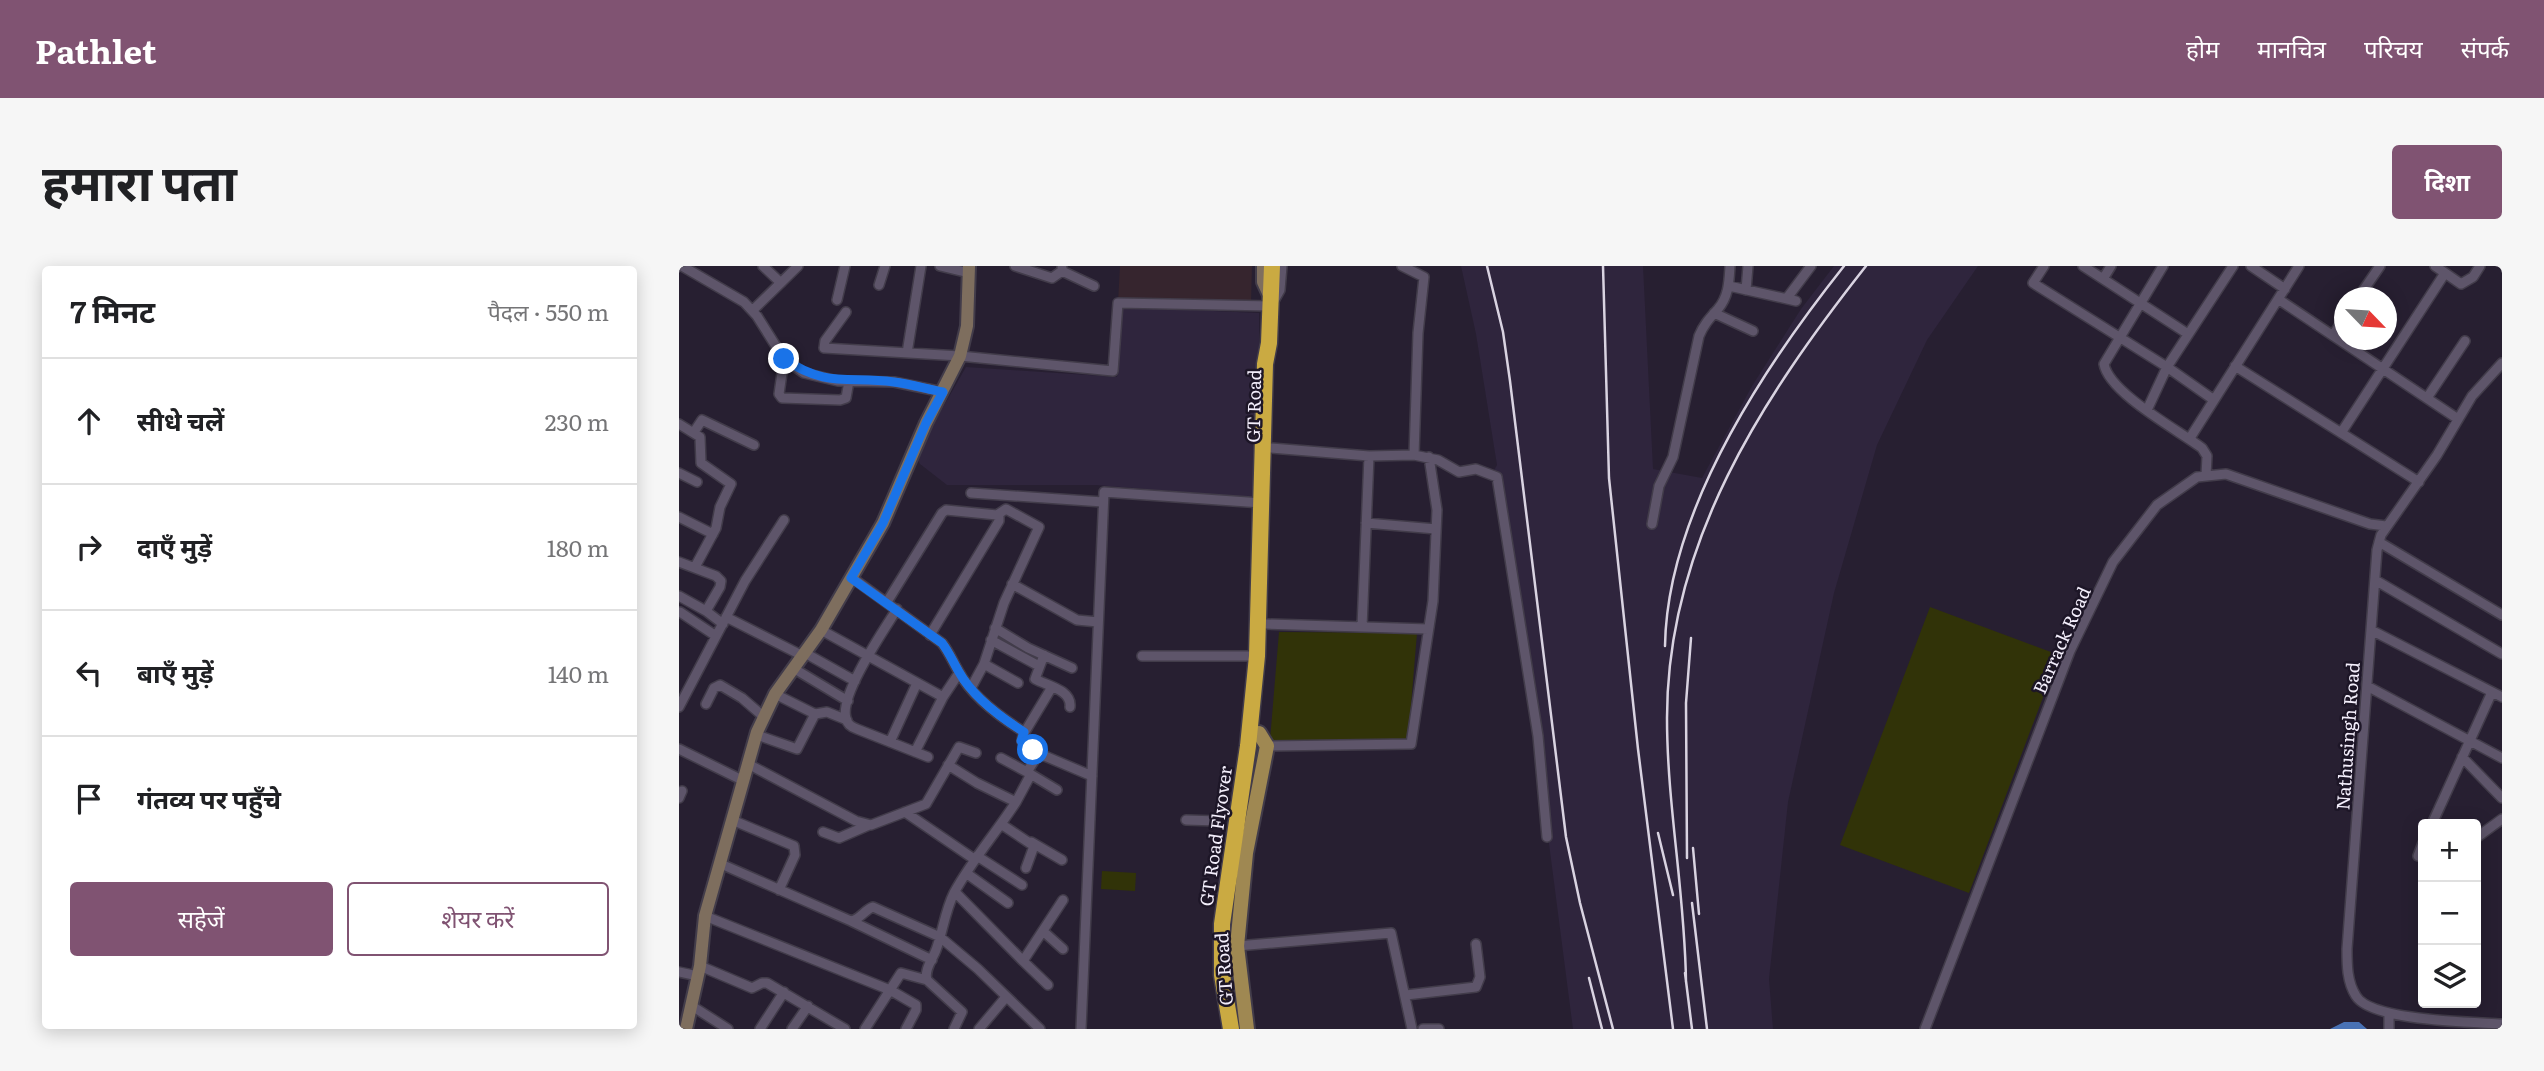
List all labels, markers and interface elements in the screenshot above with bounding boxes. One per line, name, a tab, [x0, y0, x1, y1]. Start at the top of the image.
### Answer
text: Pathlet	[35, 25, 156, 74]
text: होम	[2186, 30, 2219, 65]
text: मानचित्र	[2257, 30, 2326, 65]
text: परिचय	[2364, 30, 2423, 65]
text: संपर्क	[2461, 30, 2509, 65]
text: हमारा पता	[42, 143, 237, 216]
button: दिशा	[2392, 145, 2502, 219]
north arrow	[2334, 287, 2397, 350]
text: 7 मिनट	[70, 288, 155, 332]
text: पैदल · 550 m	[488, 294, 609, 328]
route end	[768, 343, 799, 374]
street label: GT Road	[1239, 369, 1267, 443]
text: सीधे चलें	[137, 400, 224, 439]
icon: ahead	[70, 402, 108, 440]
text: 230 m	[545, 404, 609, 438]
text: दाएँ मुड़ें	[137, 526, 212, 565]
icon: right	[70, 528, 108, 566]
text: 180 m	[547, 530, 609, 564]
street label: Barrack Road	[2025, 582, 2097, 698]
text: बाएँ मुड़ें	[137, 652, 214, 691]
icon: left	[70, 654, 108, 692]
text: 140 m	[548, 656, 609, 690]
street label: Nathusingh Road	[2328, 661, 2366, 811]
route start	[1017, 734, 1048, 765]
street label: GT Road Flyover	[1192, 764, 1238, 908]
text: गंतव्य पर पहुँचे	[137, 778, 281, 817]
icon: arrive	[70, 780, 108, 818]
map controls	[2418, 819, 2481, 1008]
button: +	[2418, 819, 2481, 882]
button: सहेजें	[70, 882, 333, 956]
button: शेयर करें	[347, 882, 609, 956]
button: −	[2418, 882, 2481, 945]
street label: GT Road	[1207, 931, 1239, 1007]
button: layers	[2418, 945, 2481, 1008]

